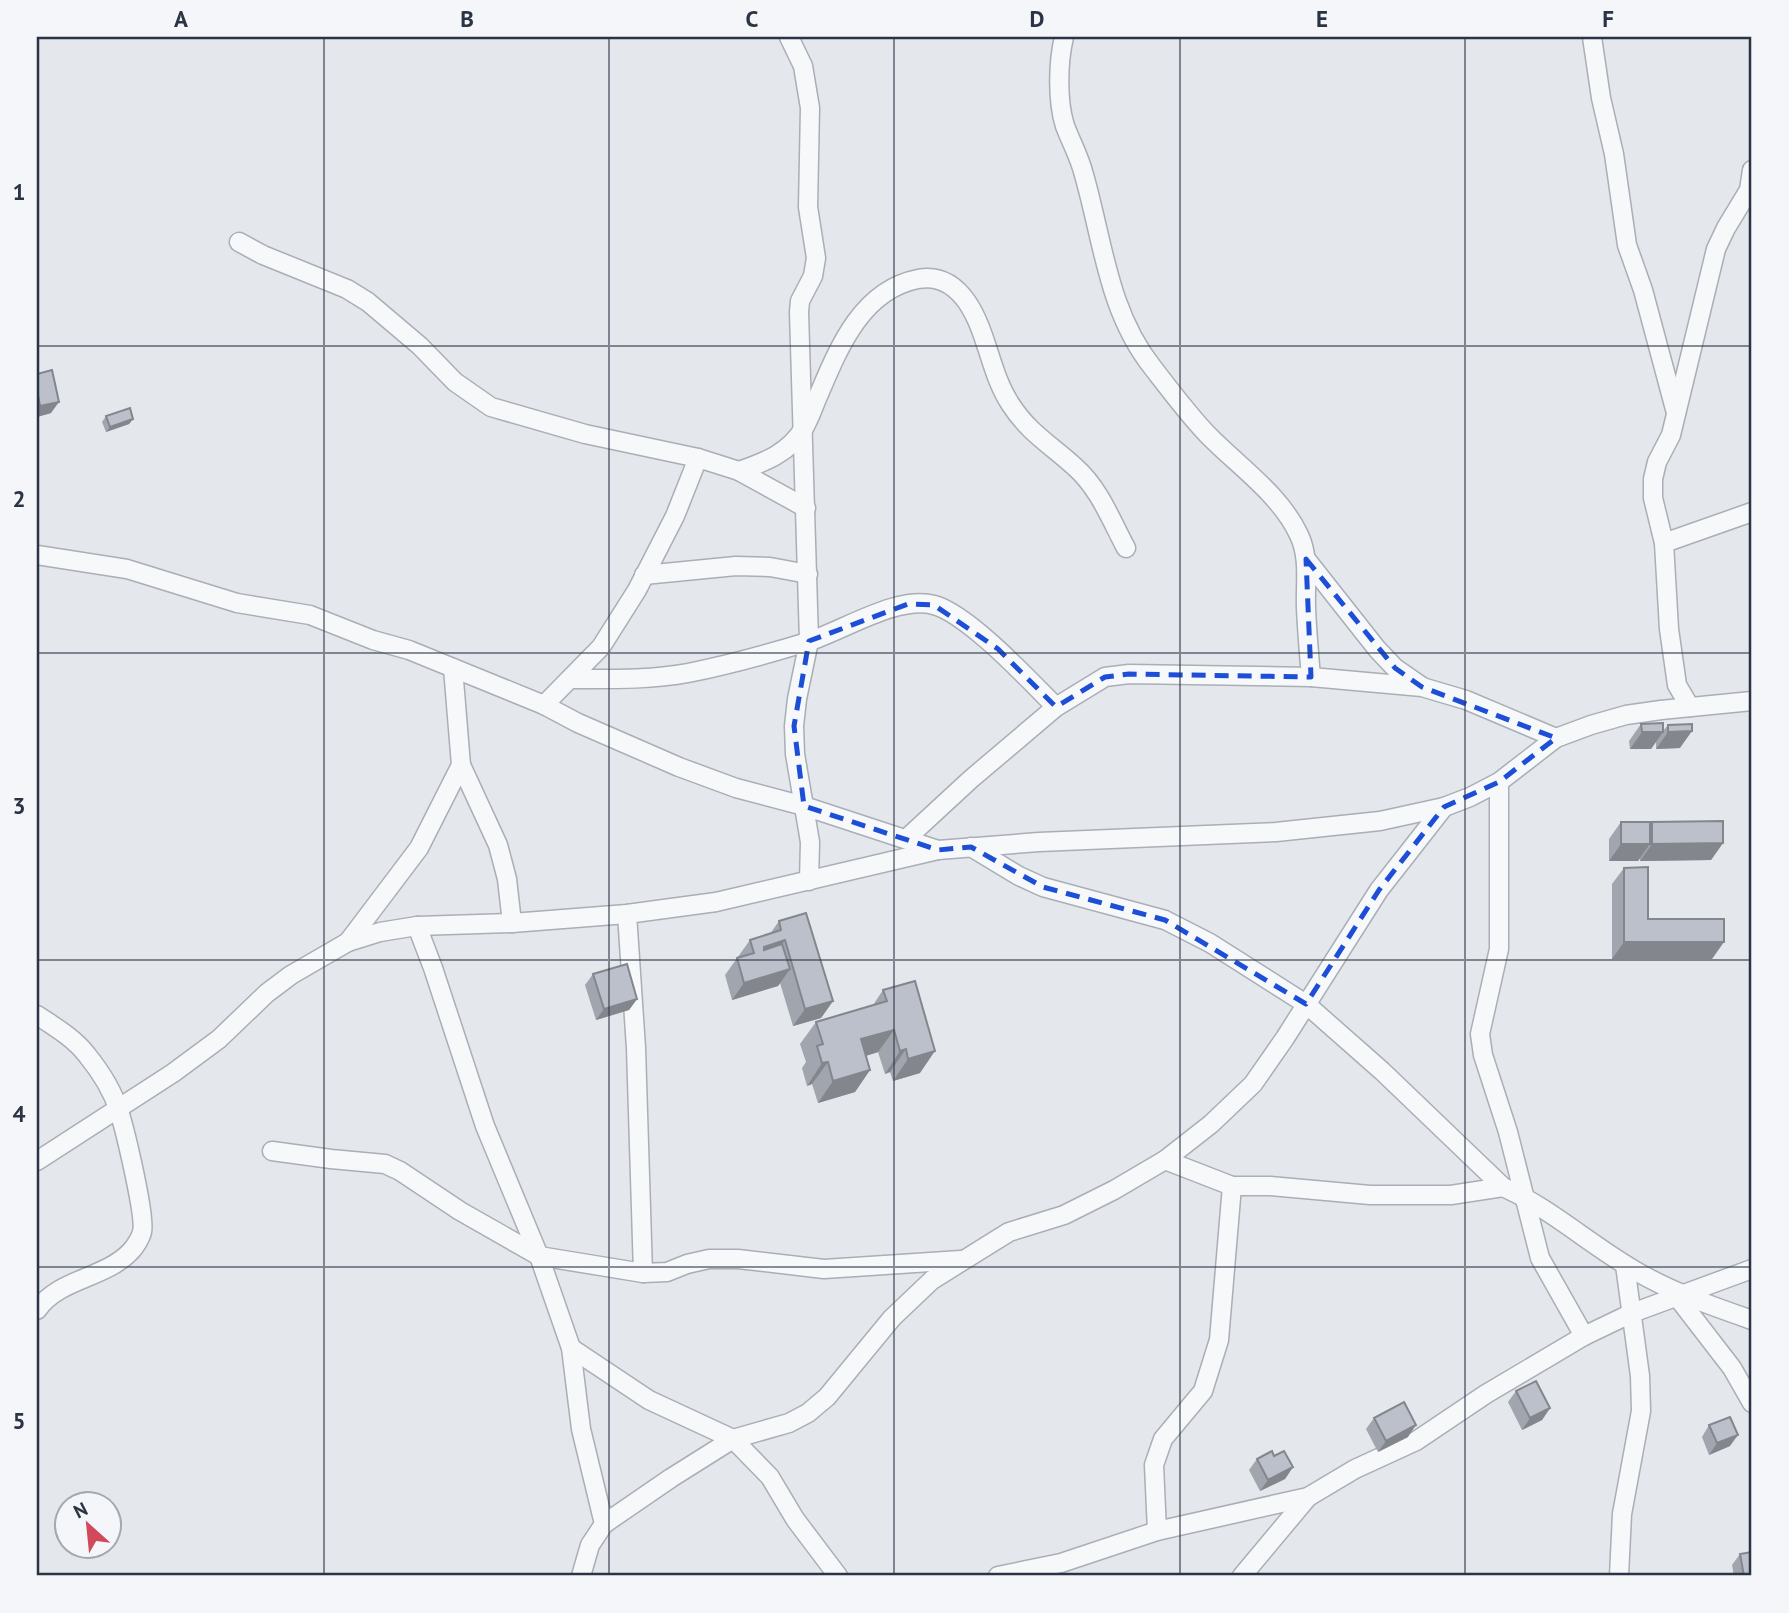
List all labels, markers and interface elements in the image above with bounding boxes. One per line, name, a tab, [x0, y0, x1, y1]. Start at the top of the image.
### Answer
text: A	[174, 4, 188, 33]
text: B	[460, 4, 474, 33]
text: C	[746, 4, 759, 33]
text: D	[1030, 4, 1044, 33]
text: E	[1316, 4, 1328, 33]
text: F	[1602, 4, 1614, 33]
text: 1	[12, 177, 26, 206]
text: 2	[12, 484, 26, 513]
text: 3	[12, 791, 26, 820]
text: 4	[12, 1099, 26, 1128]
text: 5	[12, 1406, 26, 1435]
north arrow	[52, 1490, 122, 1560]
text: N	[69, 1496, 91, 1523]

